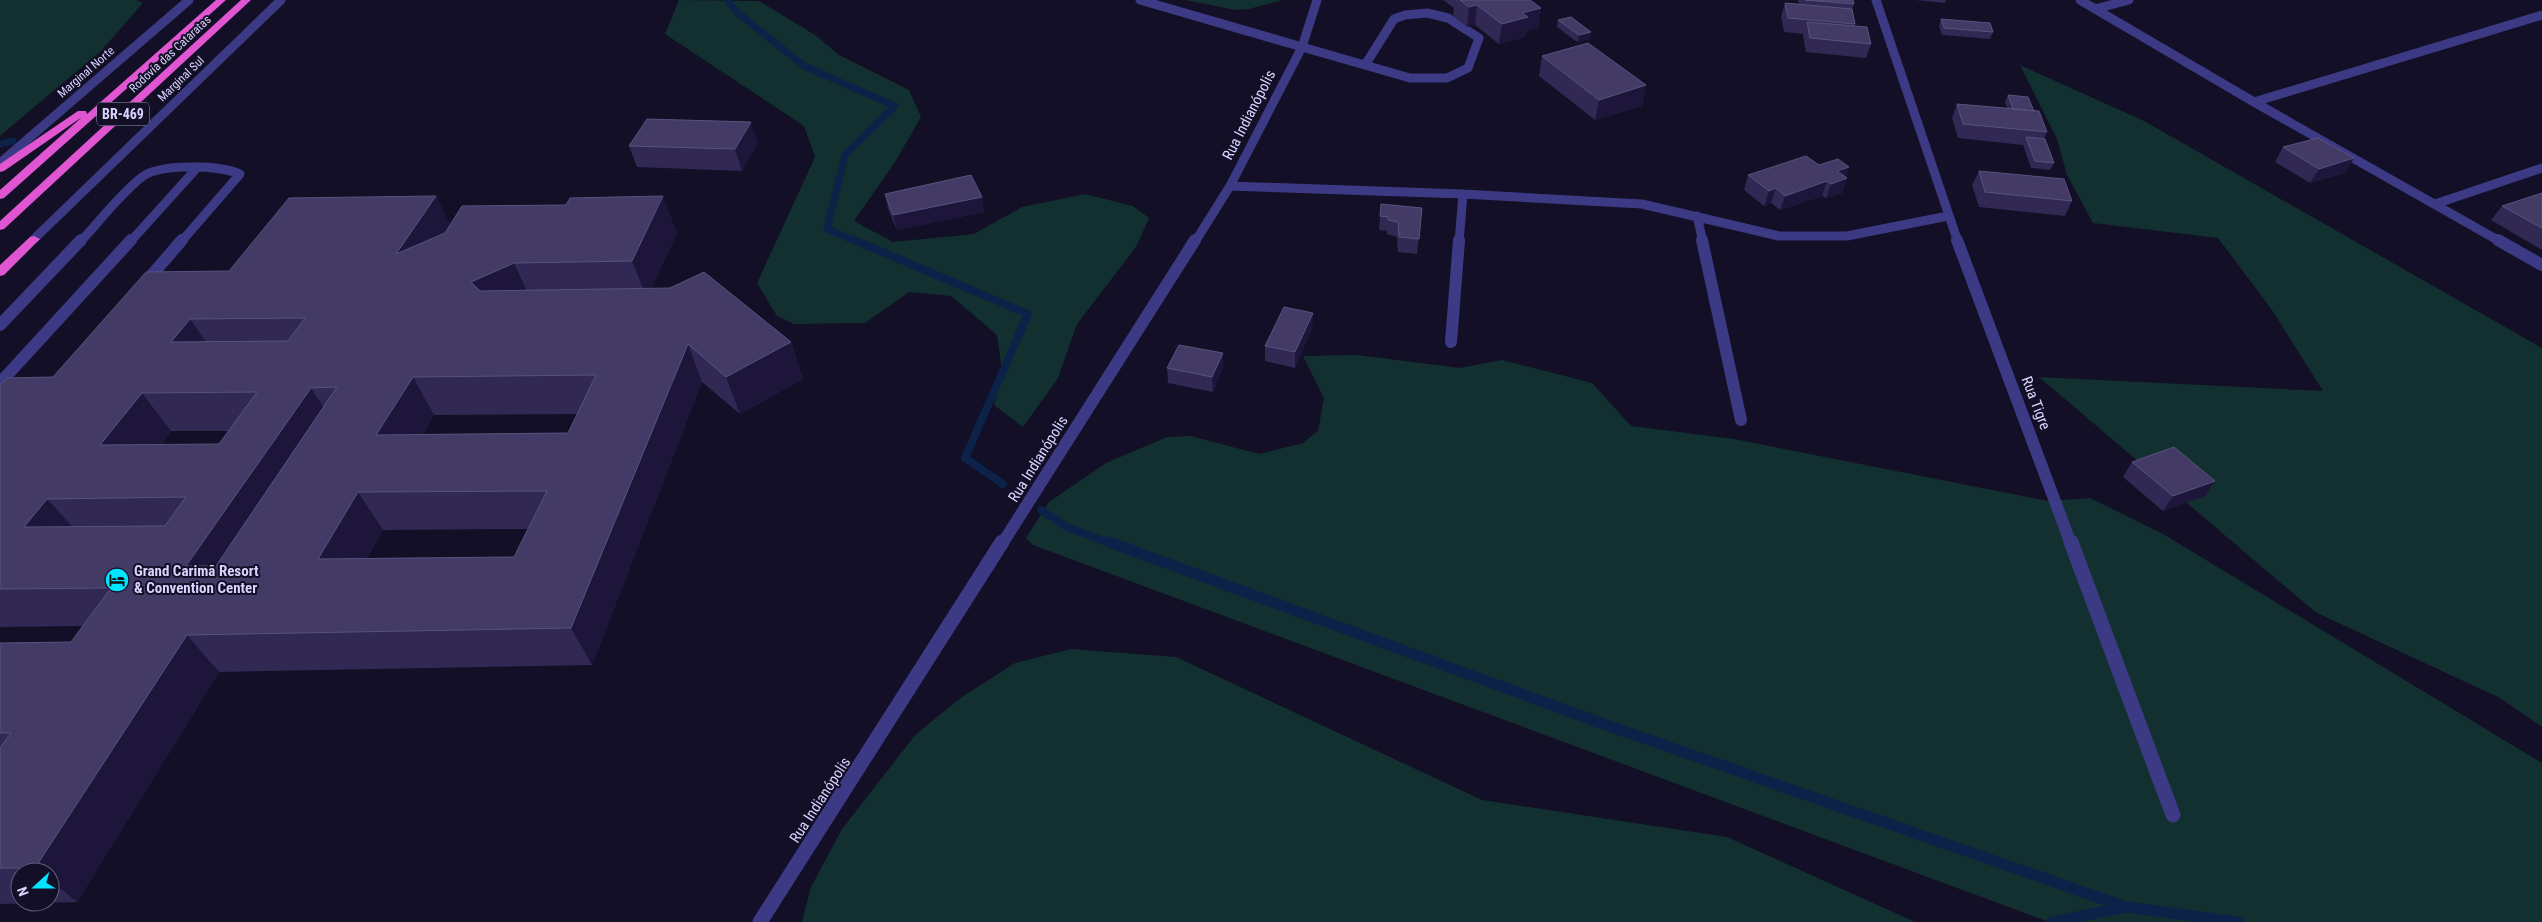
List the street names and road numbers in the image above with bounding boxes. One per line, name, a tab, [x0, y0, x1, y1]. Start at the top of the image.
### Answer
street label: Rodovía das Cataratas	[126, 13, 214, 95]
street label: Marginal Norte	[55, 43, 118, 100]
street label: Marginal Sul	[155, 54, 207, 104]
street label: Rua Indianópolis	[1219, 67, 1279, 163]
road number: BR-469	[97, 102, 149, 126]
street label: Rua Tigre	[2018, 374, 2054, 432]
street label: Rua Indianópolis	[1004, 412, 1072, 505]
street label: Rua Indianópolis	[786, 754, 854, 846]

